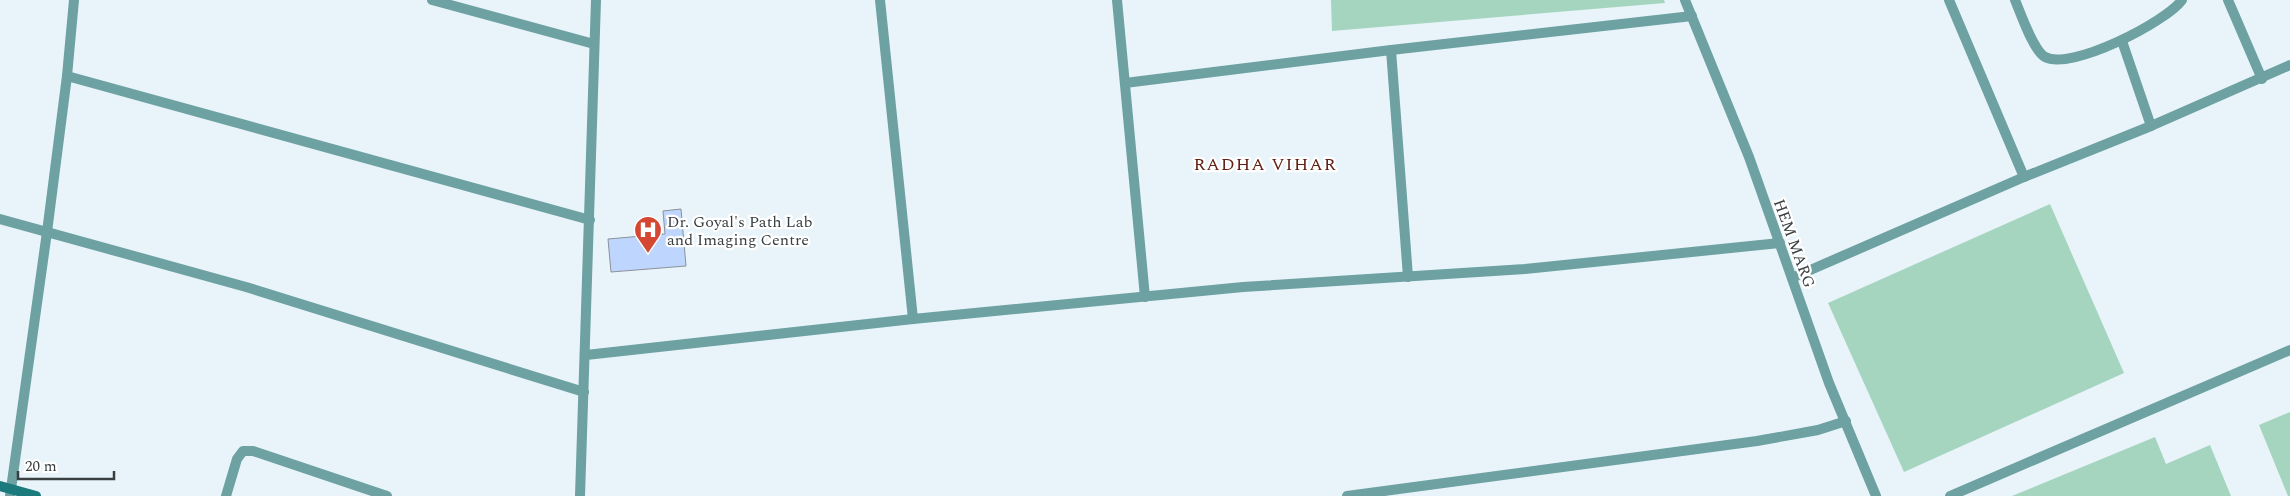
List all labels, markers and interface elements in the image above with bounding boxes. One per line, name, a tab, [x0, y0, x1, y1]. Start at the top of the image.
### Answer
district label: RADHA VIHAR	[1193, 151, 1337, 178]
street label: HEM MARG	[1767, 196, 1821, 291]
place label: Dr. Goyal's Path Lab and Imaging Centre	[667, 210, 812, 252]
hospital icon: Dr. Goyal's Path Lab and Imaging Centre	[633, 215, 663, 254]
scale bar	[18, 448, 114, 480]
text: 20 m	[25, 455, 57, 478]

